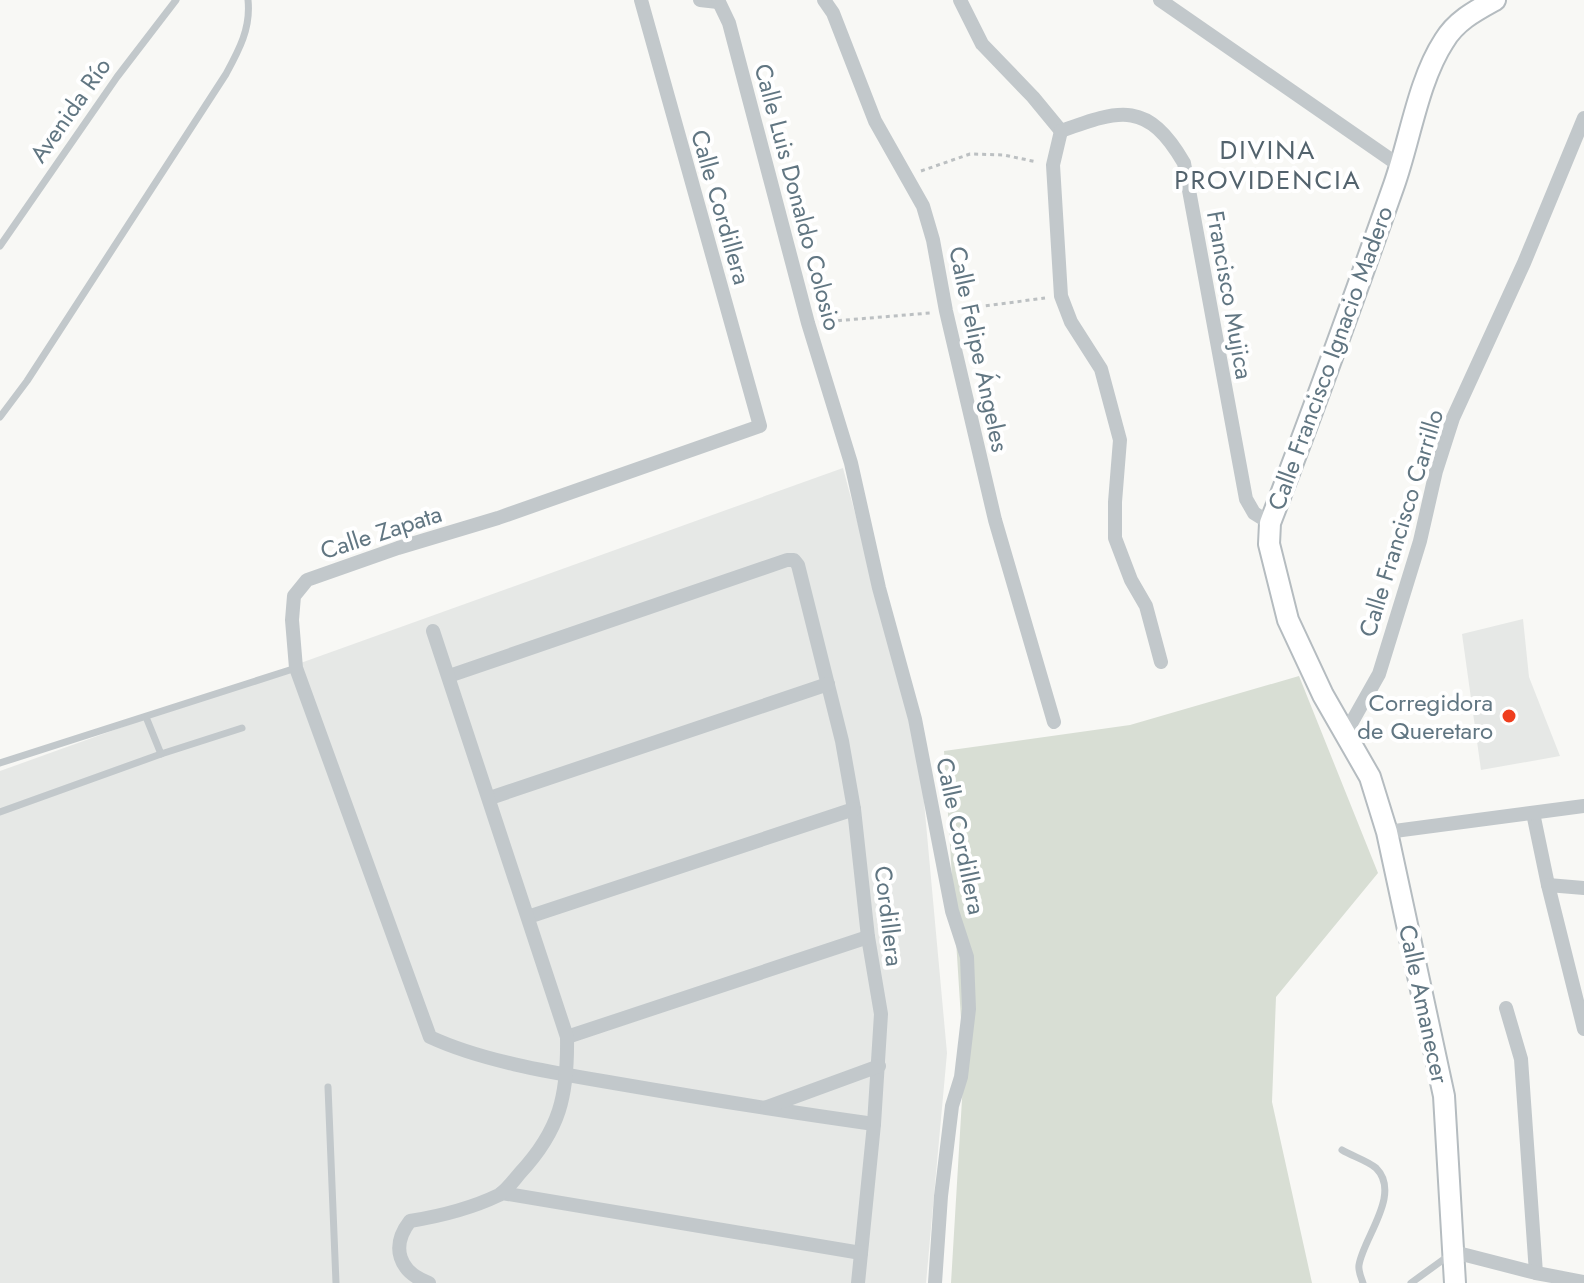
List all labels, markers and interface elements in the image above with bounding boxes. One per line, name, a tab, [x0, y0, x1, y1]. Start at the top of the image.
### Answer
street label: Avenida Río	[21, 50, 119, 170]
street label: Calle Luis Donaldo Colosio	[746, 60, 850, 334]
street label: Calle Cordillera	[682, 126, 760, 288]
district label: DIVINA PROVIDENCIA	[1174, 131, 1362, 199]
street label: Calle Francisco Ignacio Madero	[1259, 201, 1401, 515]
street label: Francisco Mujica	[1198, 208, 1262, 382]
street label: Calle Felipe Ángeles	[940, 243, 1018, 455]
street label: Calle Francisco Carrillo	[1350, 405, 1452, 641]
street label: Calle Zapata	[316, 496, 446, 568]
place label: Corregidora de Queretaro	[1357, 685, 1493, 748]
marker: Corregidora de Queretaro	[1500, 707, 1518, 725]
street label: Calle Cordillera	[927, 754, 995, 918]
street label: Cordillera	[865, 864, 913, 968]
street label: Calle Amanecer	[1390, 921, 1458, 1087]

